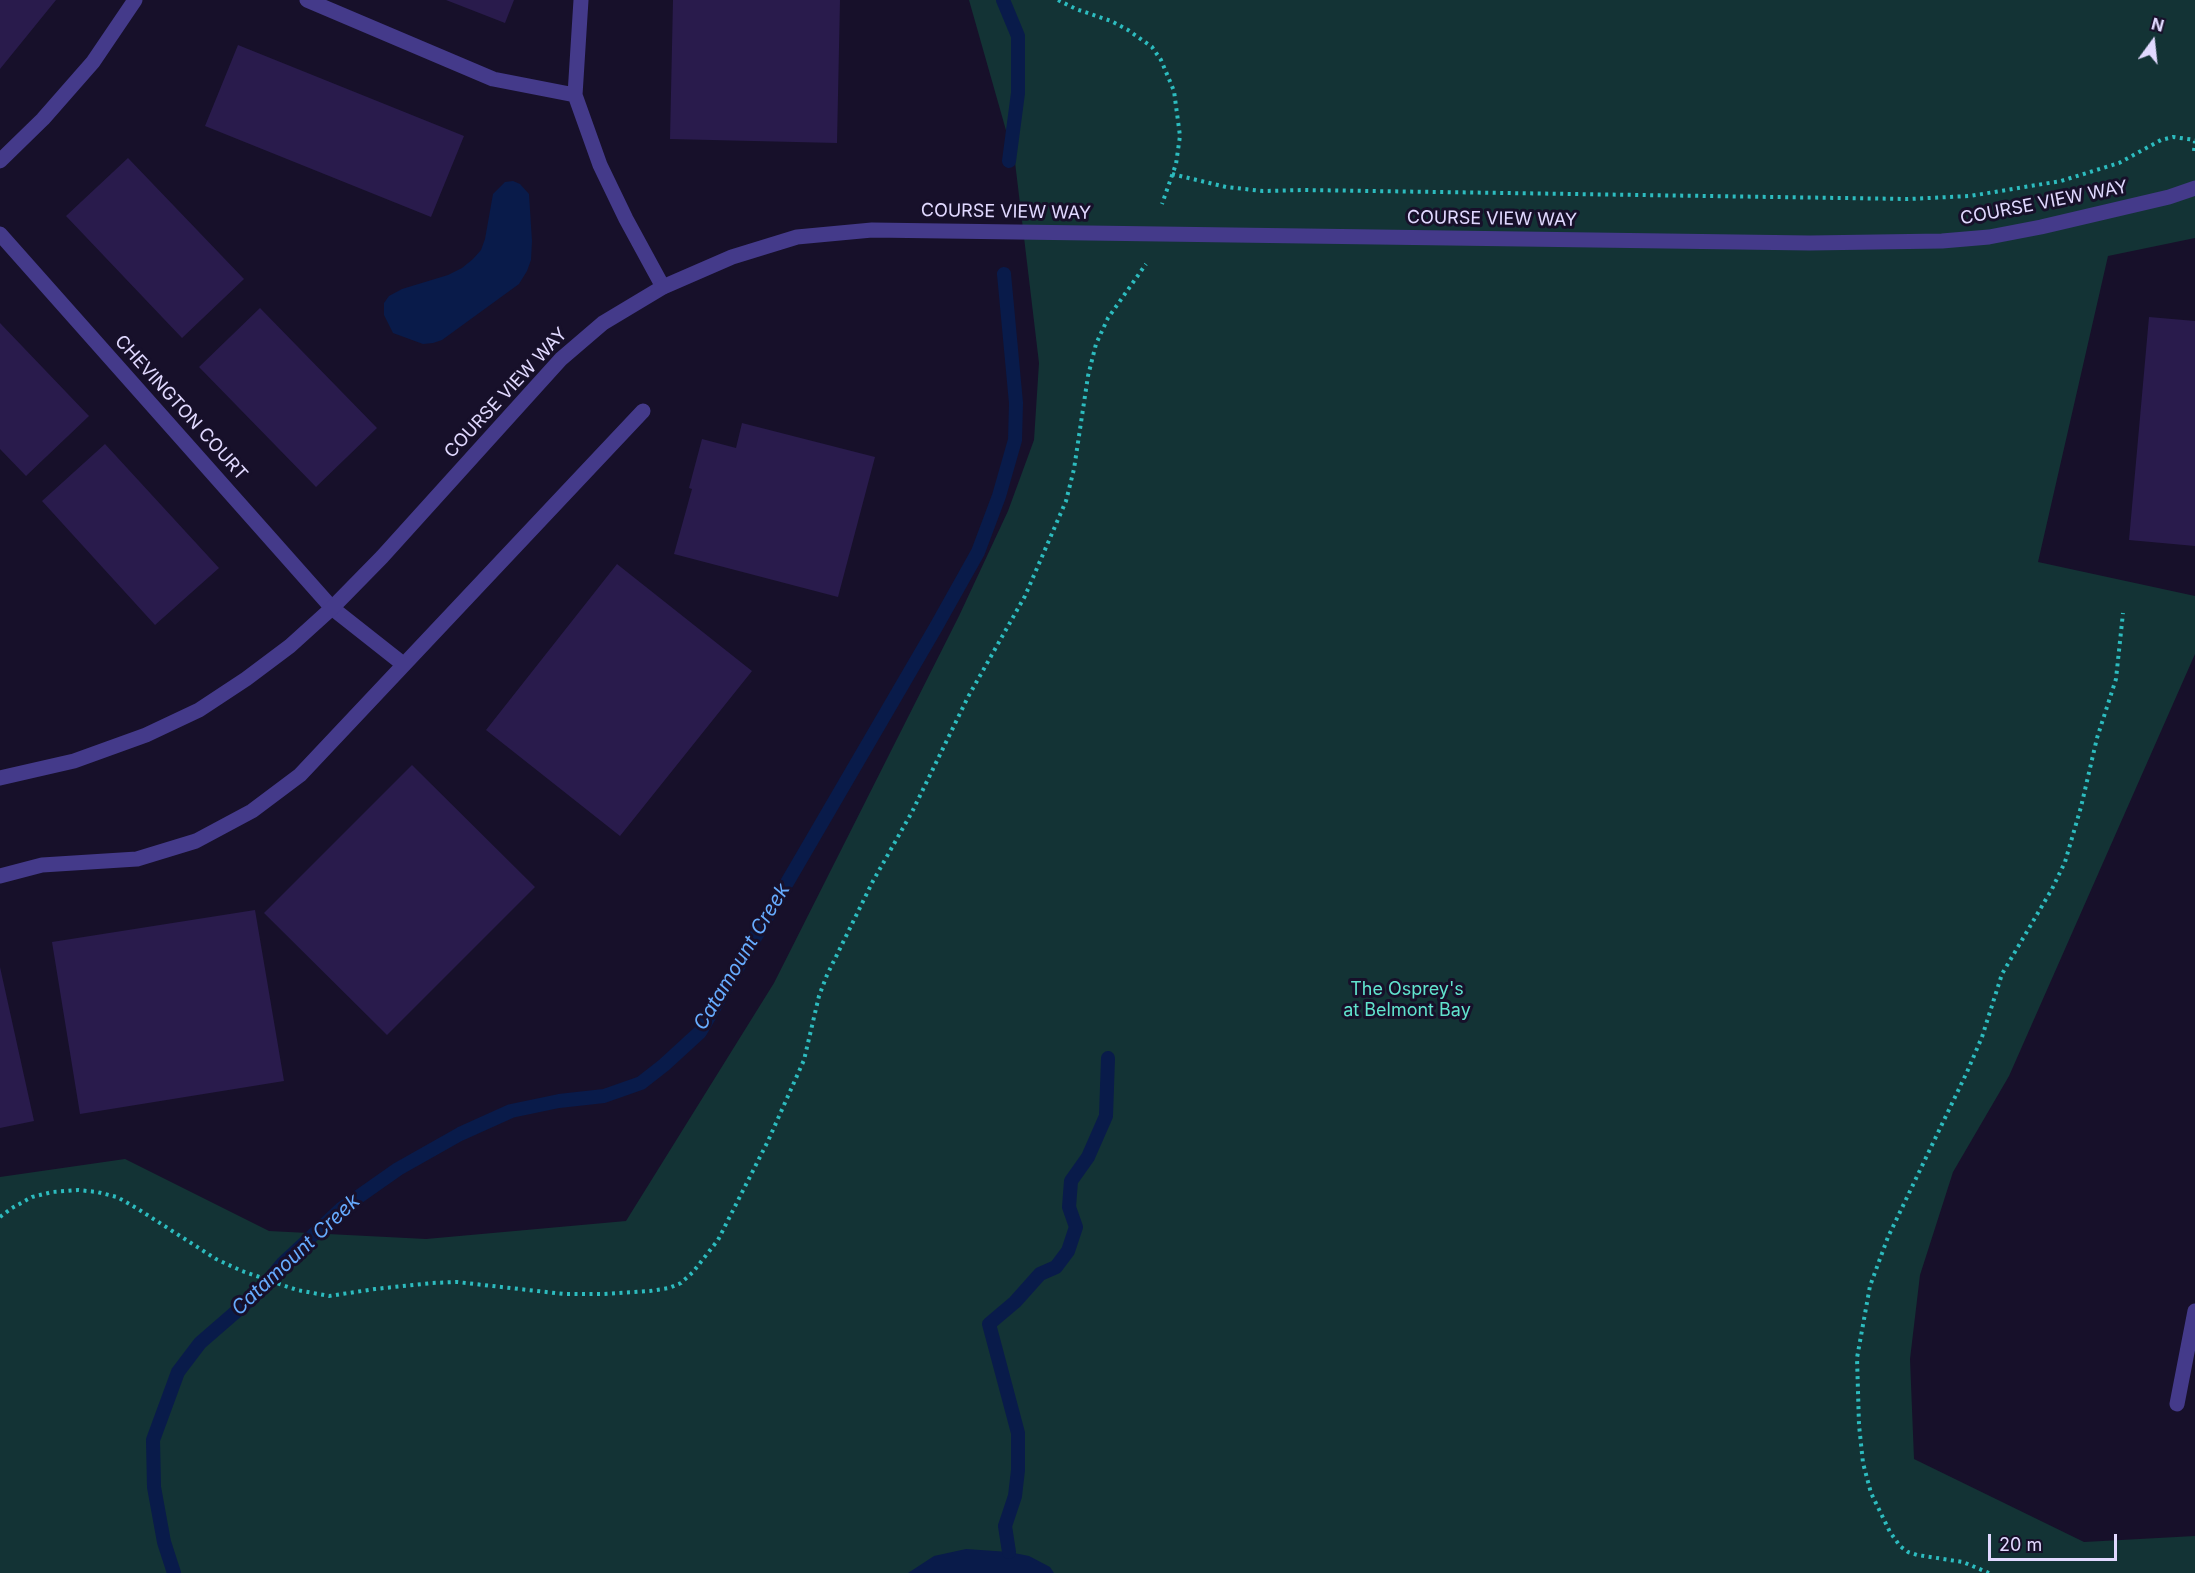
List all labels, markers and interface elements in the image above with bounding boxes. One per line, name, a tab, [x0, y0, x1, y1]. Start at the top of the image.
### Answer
north arrow	[2123, 12, 2183, 72]
text: N	[2149, 13, 2166, 36]
street label: COURSE VIEW WAY	[1958, 176, 2130, 230]
street label: COURSE VIEW WAY	[921, 200, 1091, 224]
street label: COURSE VIEW WAY	[1407, 207, 1577, 231]
street label: COURSE VIEW WAY	[440, 323, 572, 463]
street label: CHEVINGTON COURT	[110, 331, 252, 485]
water label: Catamount Creek	[689, 879, 795, 1035]
park label: The Osprey's at Belmont Bay	[1343, 979, 1471, 1022]
water label: Catamount Creek	[227, 1189, 365, 1321]
scale bar	[1991, 1522, 2120, 1560]
text: 20 m	[1999, 1534, 2042, 1555]

